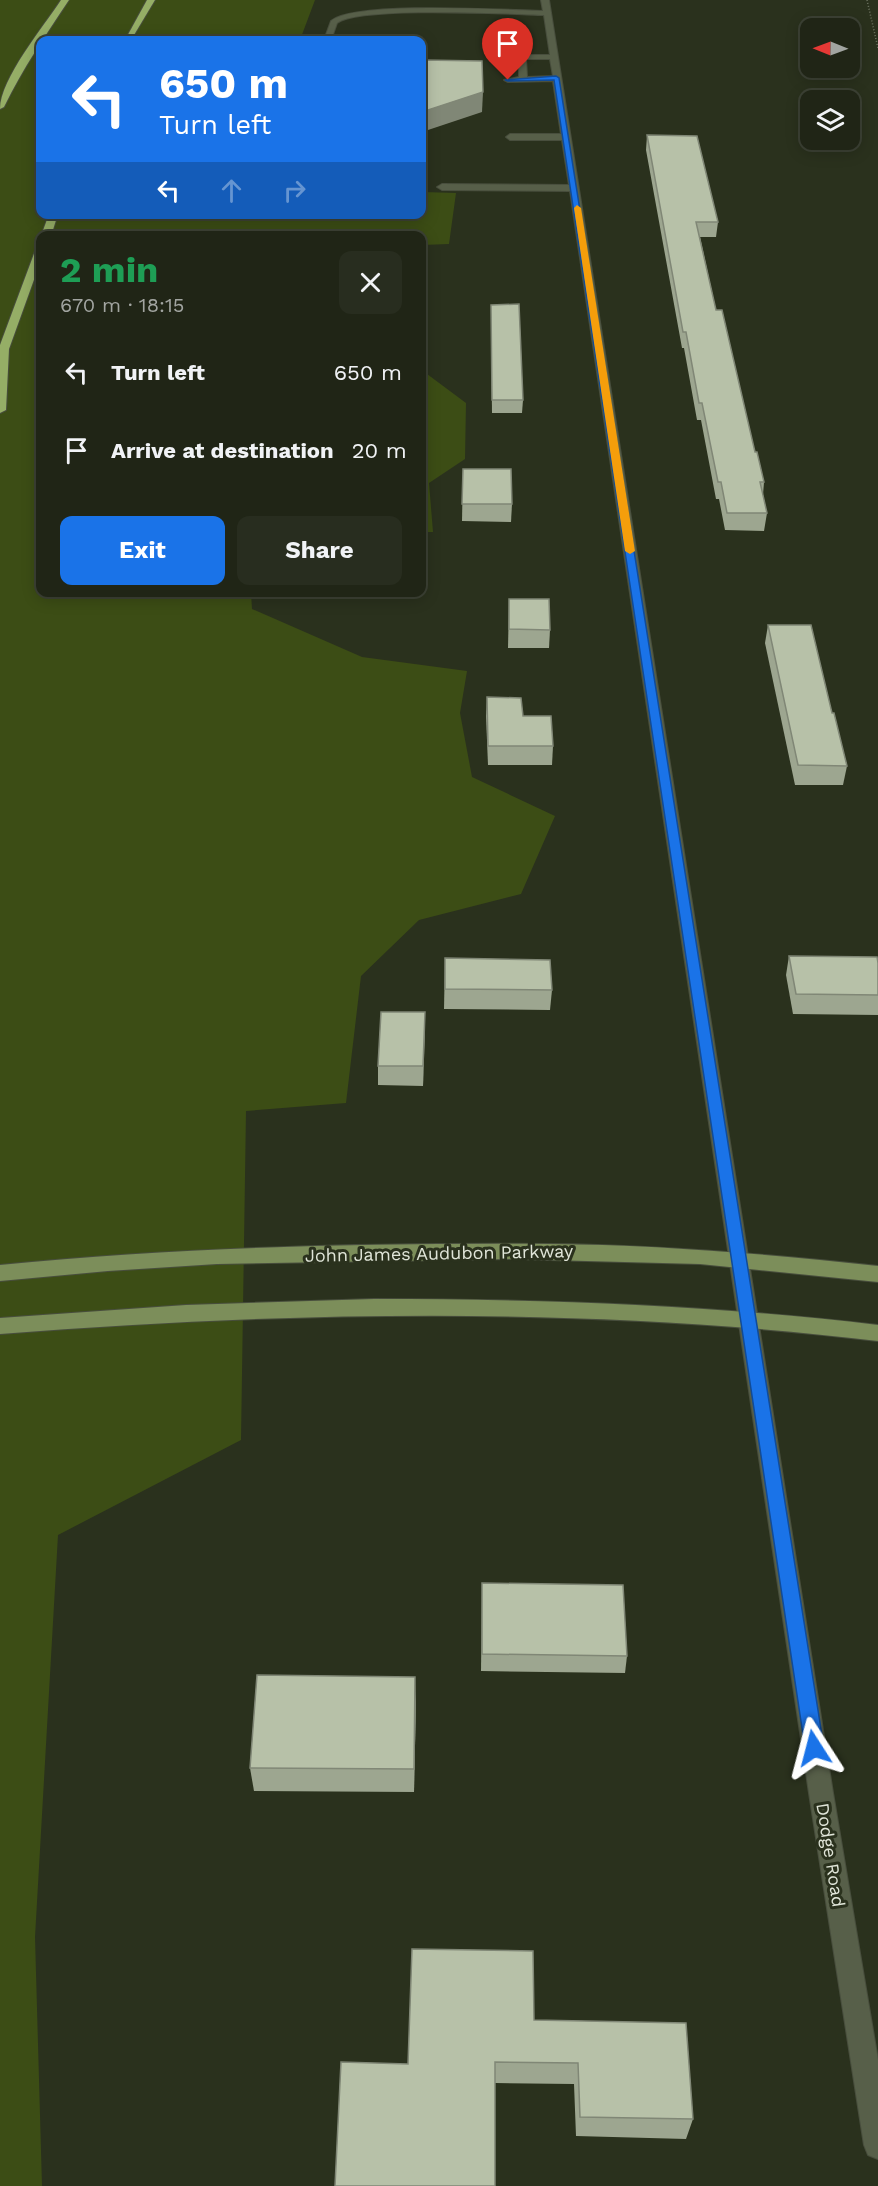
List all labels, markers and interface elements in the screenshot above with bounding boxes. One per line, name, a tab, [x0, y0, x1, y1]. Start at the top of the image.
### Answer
pin	[482, 18, 533, 80]
north arrow	[800, 18, 860, 78]
map controls	[800, 18, 860, 150]
icon: arrive	[491, 27, 524, 60]
text: 650 m	[159, 59, 288, 108]
icon: left	[60, 60, 138, 138]
button: layers	[800, 90, 860, 150]
text: Turn left	[159, 109, 271, 141]
icon: left	[152, 174, 185, 207]
icon: ahead	[215, 174, 248, 207]
icon: right	[278, 174, 311, 207]
text: 2 min	[60, 249, 158, 291]
button: close	[339, 251, 402, 314]
text: 670 m · 18:15	[60, 293, 184, 317]
icon: left	[60, 356, 93, 389]
text: Turn left	[111, 360, 205, 385]
text: 650 m	[334, 360, 402, 385]
icon: arrive	[60, 434, 93, 467]
text: Arrive at destination	[111, 438, 334, 463]
text: 20 m	[352, 438, 407, 463]
button: Exit	[60, 516, 225, 585]
button: Share	[237, 516, 402, 585]
street label: John James Audubon Parkway	[305, 1240, 574, 1266]
position arrow	[782, 1716, 846, 1780]
street label: Dodge Road	[812, 1801, 850, 1909]

